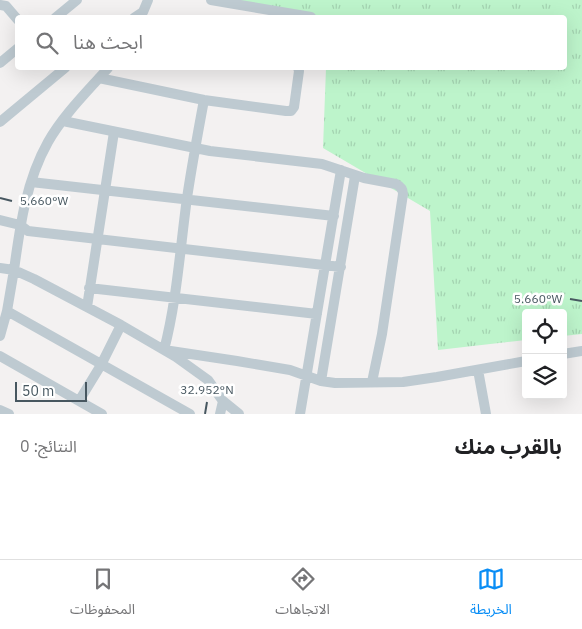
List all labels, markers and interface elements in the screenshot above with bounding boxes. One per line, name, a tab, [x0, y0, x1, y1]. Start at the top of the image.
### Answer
search box	[15, 15, 567, 70]
icon: search	[33, 29, 61, 57]
text: ابحث هنا	[73, 30, 143, 54]
text: 5.660°W	[20, 193, 68, 208]
text: 5.660°W	[514, 291, 562, 306]
map controls	[522, 309, 567, 399]
button: locate	[522, 309, 567, 354]
button: layers	[522, 354, 567, 399]
scale bar	[15, 379, 88, 402]
text: 50 m	[22, 382, 54, 400]
text: 32.952°N	[180, 382, 234, 397]
text: بالقرب منك	[455, 432, 562, 460]
text: النتائج: 0	[20, 436, 77, 456]
tab: المحفوظات	[70, 565, 135, 624]
tab: الاتجاهات	[275, 565, 330, 624]
tab: الخريطة	[470, 565, 512, 624]

